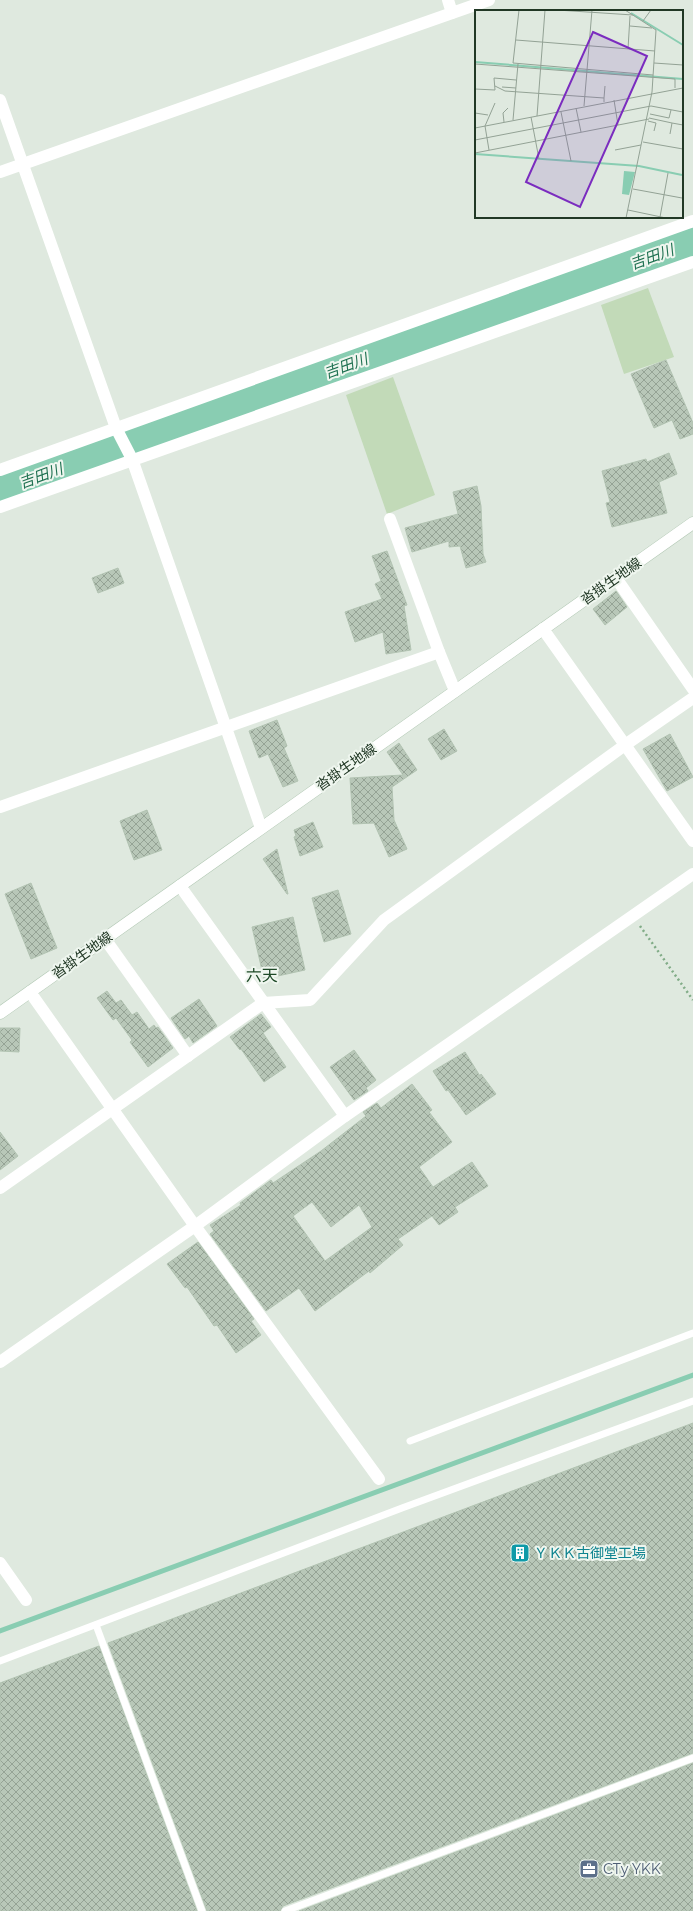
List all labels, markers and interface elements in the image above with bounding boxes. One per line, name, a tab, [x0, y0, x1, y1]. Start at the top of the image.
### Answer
inset map	[475, 10, 683, 218]
water label: 吉田川	[627, 239, 678, 273]
water label: 吉田川	[321, 348, 372, 382]
water label: 吉田川	[16, 458, 67, 492]
street label: 沓掛生地線	[577, 554, 645, 608]
street label: 沓掛生地線	[312, 740, 380, 794]
street label: 沓掛生地線	[48, 928, 116, 982]
district label: 六天	[246, 966, 278, 985]
building icon: ＹＫＫ古御堂工場	[509, 1542, 531, 1564]
place label: ＹＫＫ古御堂工場	[534, 1544, 646, 1562]
office icon: CTy YKK	[578, 1858, 600, 1880]
place label: CTy YKK	[603, 1860, 661, 1878]

